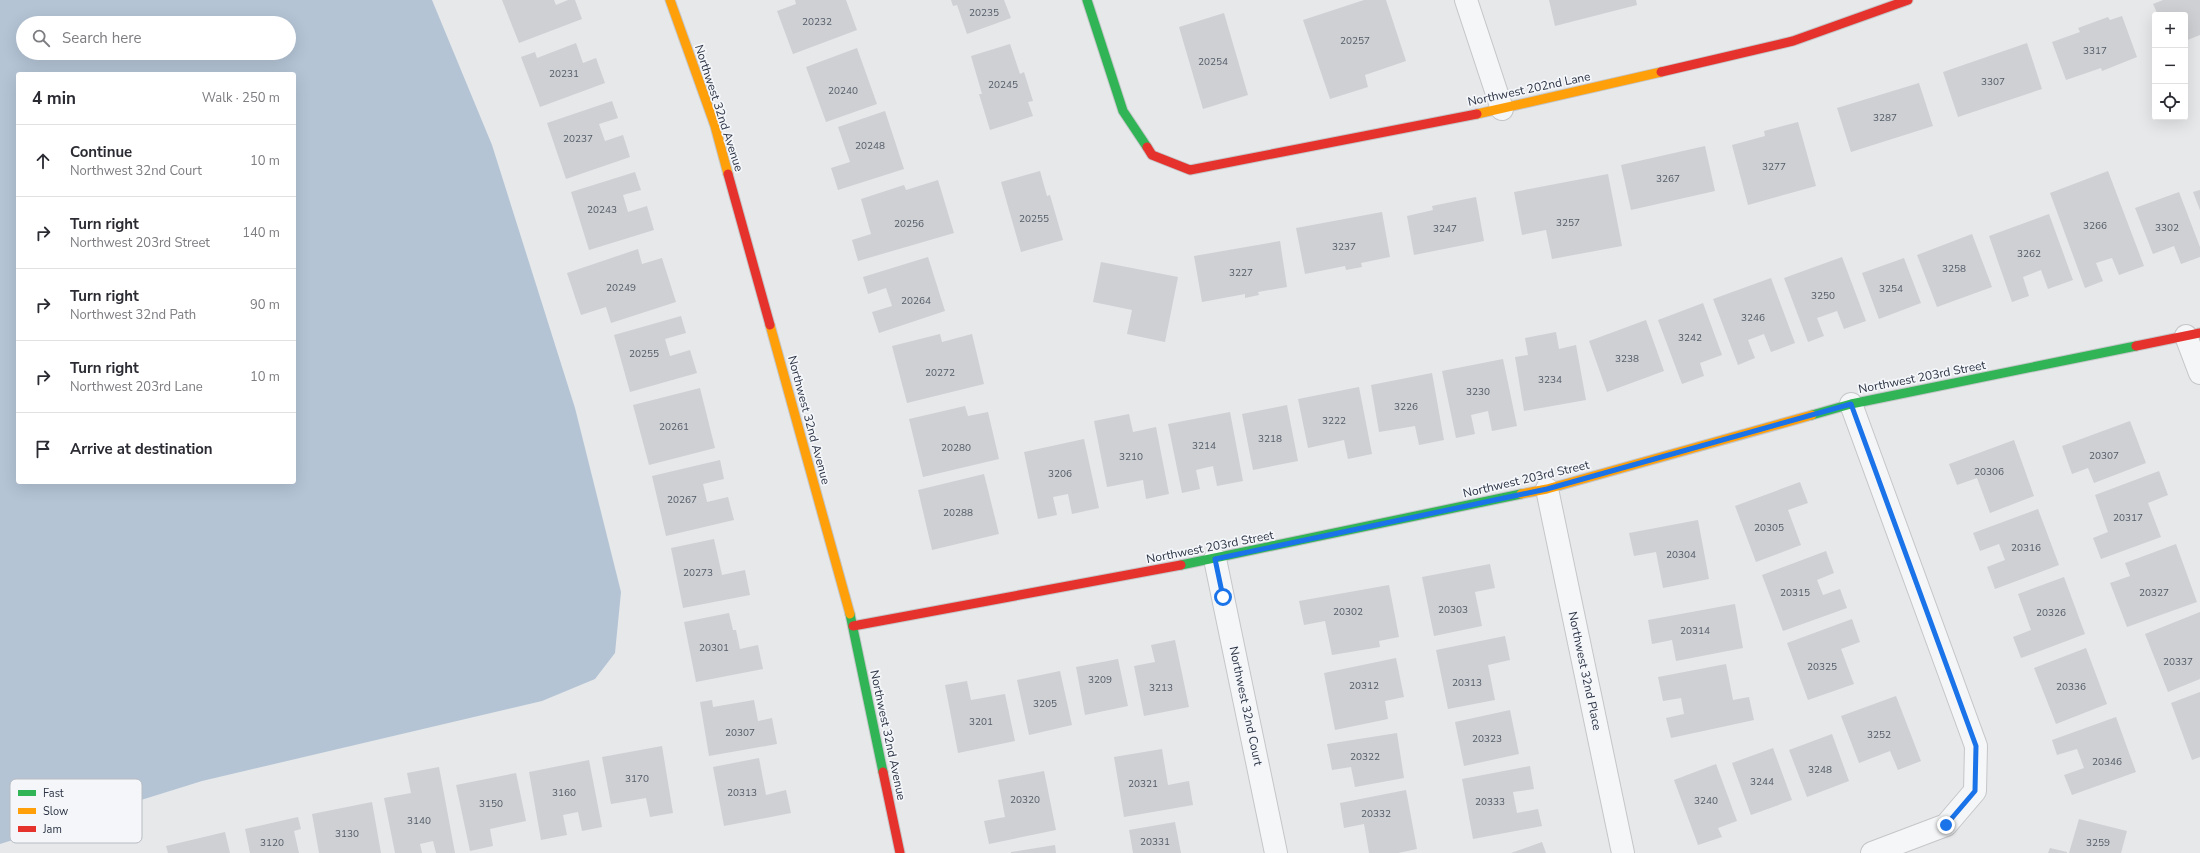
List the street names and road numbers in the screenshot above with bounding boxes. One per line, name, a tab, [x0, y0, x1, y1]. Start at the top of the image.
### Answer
street label: Northwest 32nd Avenue	[691, 42, 747, 174]
street label: Northwest 202nd Lane	[1466, 68, 1592, 110]
street label: Northwest 32nd Avenue	[784, 354, 834, 486]
street label: Northwest 203rd Street	[1857, 357, 1988, 397]
street label: Northwest 203rd Street	[1461, 457, 1591, 501]
street label: Northwest 203rd Street	[1145, 527, 1276, 567]
street label: Northwest 32nd Place	[1565, 610, 1605, 732]
street label: Northwest 32nd Court	[1226, 645, 1267, 768]
street label: Northwest 32nd Avenue	[866, 668, 910, 802]

